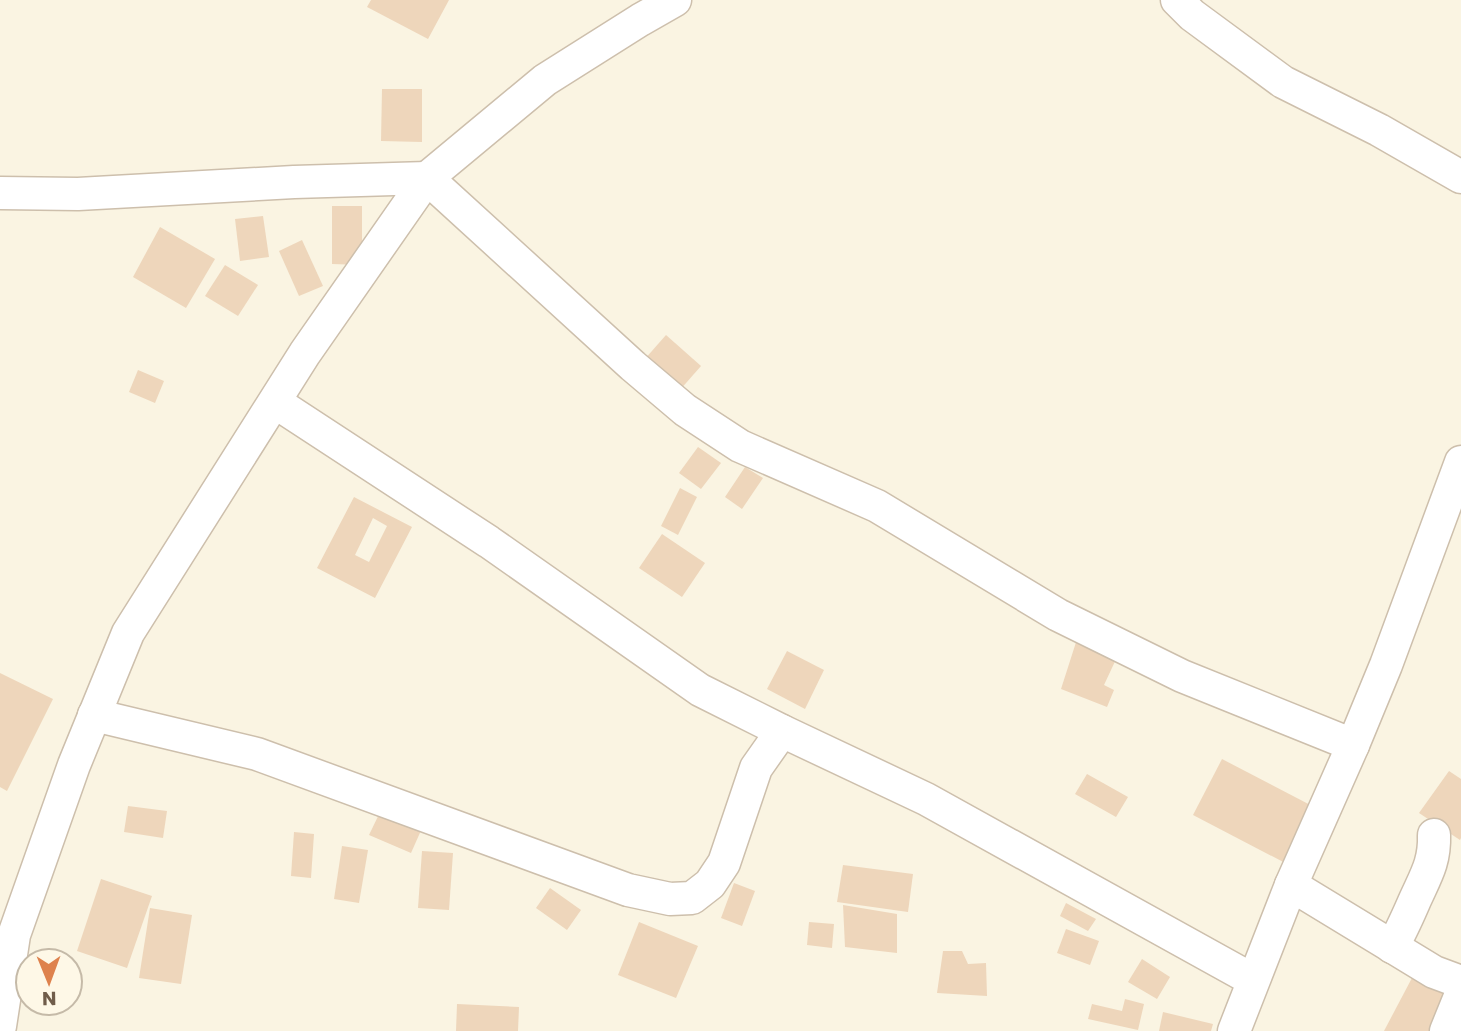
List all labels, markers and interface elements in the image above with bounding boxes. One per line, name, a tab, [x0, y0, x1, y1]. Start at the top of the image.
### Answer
north arrow	[14, 947, 84, 1017]
text: N	[42, 985, 57, 1012]

